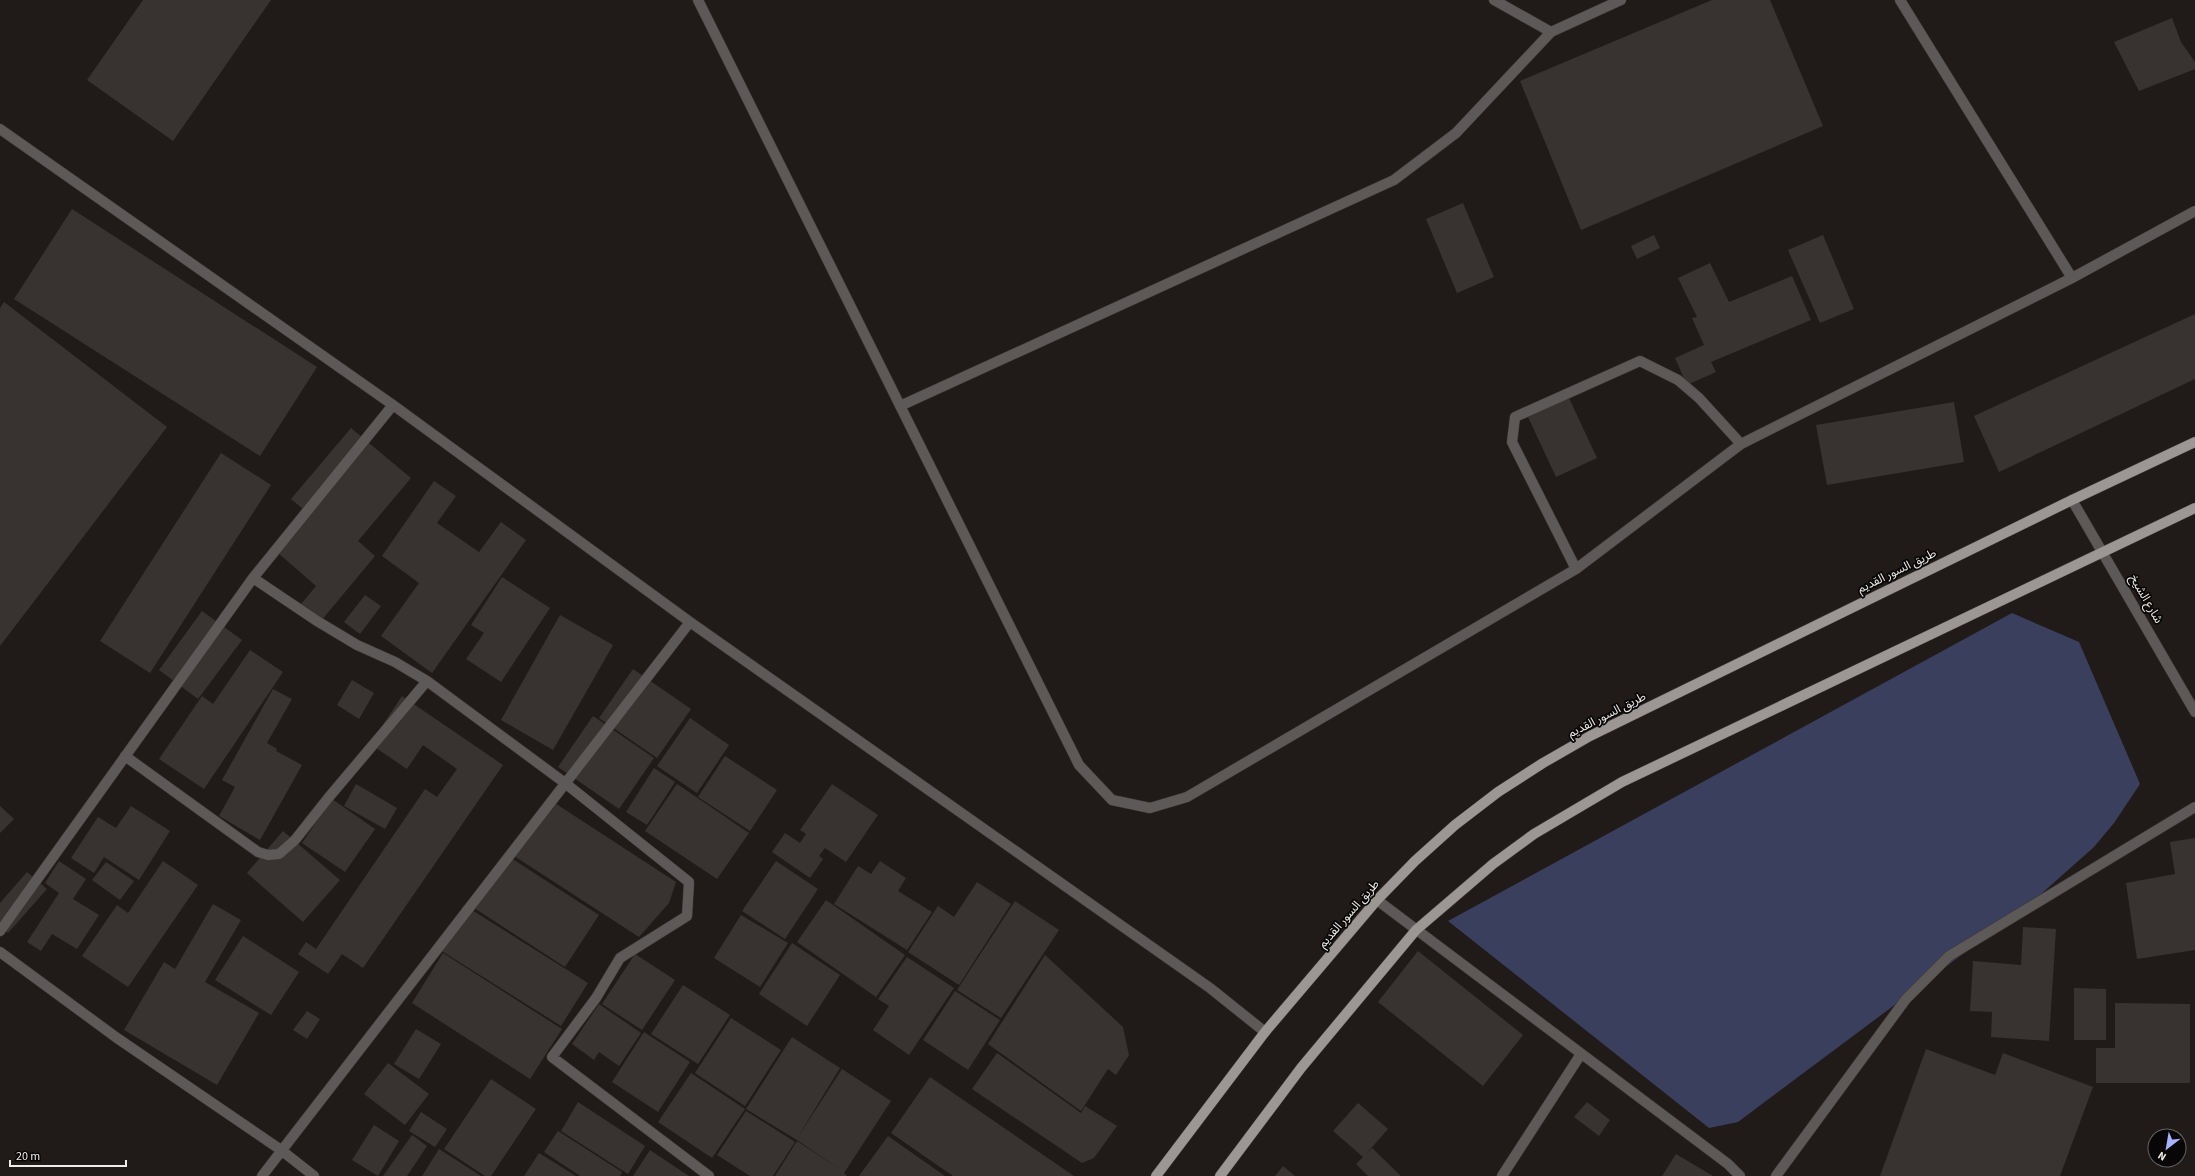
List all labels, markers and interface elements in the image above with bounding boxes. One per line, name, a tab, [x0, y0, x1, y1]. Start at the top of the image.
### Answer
street label: طريق السور القديم	[1855, 545, 1939, 597]
street label: شارع الشيخ	[2125, 571, 2167, 627]
street label: طريق السور القديم	[1565, 688, 1649, 742]
street label: طريق السور القديم	[1315, 876, 1383, 952]
north arrow	[2147, 1128, 2187, 1168]
scale bar	[10, 1142, 126, 1168]
text: 20 m	[16, 1148, 40, 1165]
text: N	[2155, 1148, 2169, 1164]

